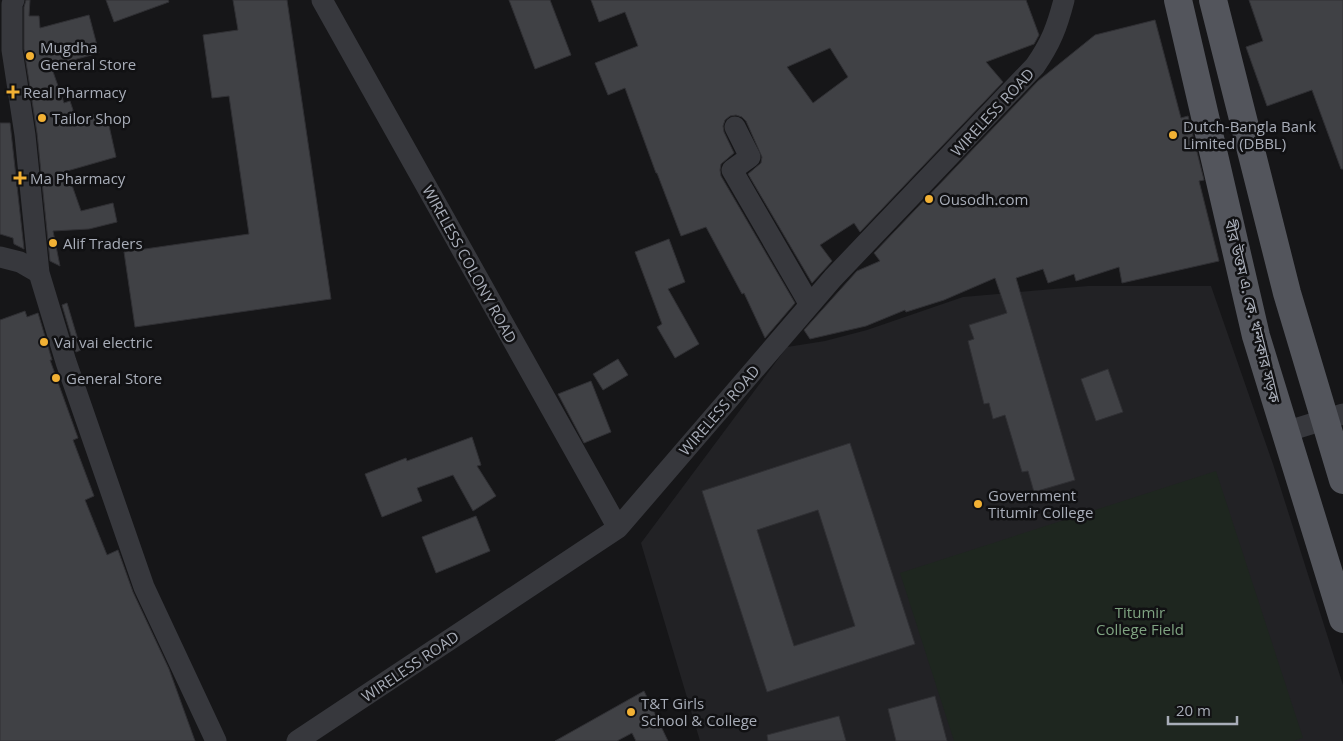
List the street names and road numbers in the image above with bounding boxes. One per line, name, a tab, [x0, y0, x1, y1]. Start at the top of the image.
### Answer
street label: WIRELESS ROAD	[946, 64, 1038, 160]
street label: WIRELESS COLONY ROAD	[418, 181, 522, 347]
street label: বীর উত্তম এ. কে. খন্দকার সড়ক	[1220, 216, 1286, 406]
street label: WIRELESS ROAD	[674, 361, 764, 459]
street label: WIRELESS ROAD	[357, 626, 463, 706]

